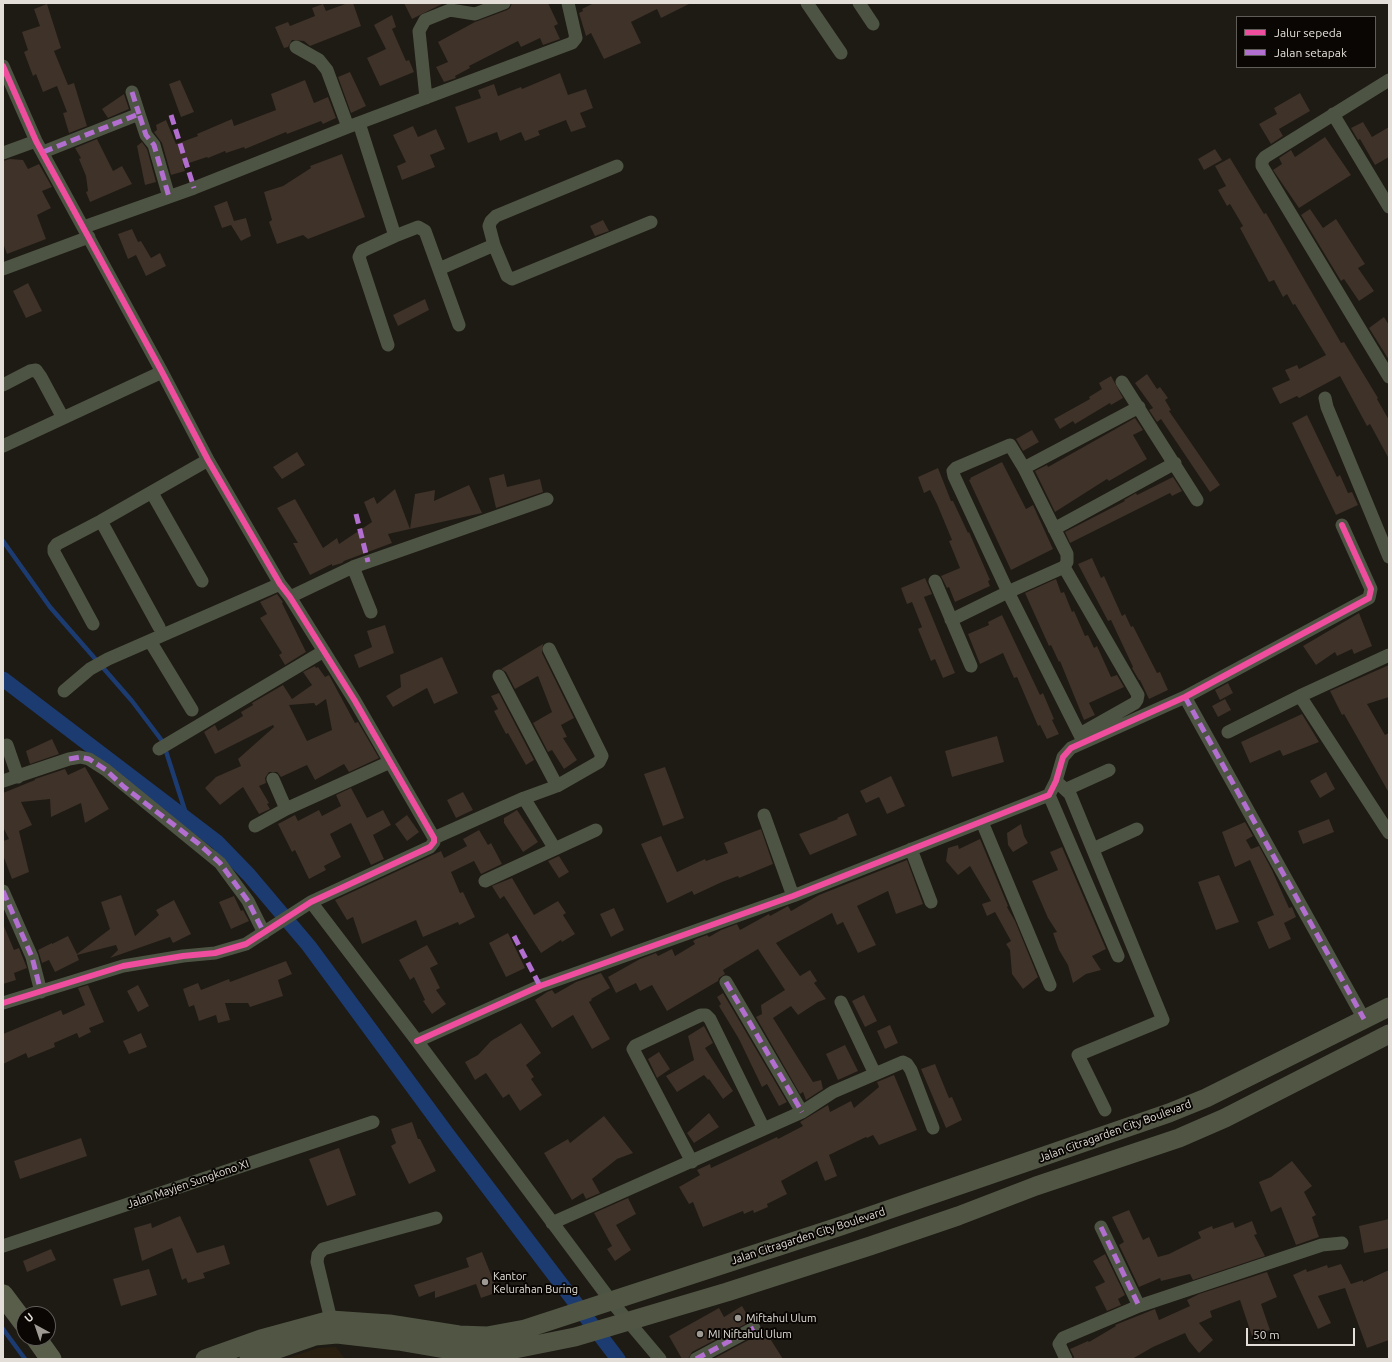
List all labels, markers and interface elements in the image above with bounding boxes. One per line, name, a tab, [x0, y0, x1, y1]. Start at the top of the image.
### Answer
legend	[1236, 16, 1376, 68]
text: Jalur sepeda	[1274, 26, 1342, 39]
text: Jalan setapak	[1274, 46, 1347, 59]
street label: Jalan Citragarden City Boulevard	[1037, 1097, 1193, 1165]
street label: Jalan Mayjen Sungkono XI	[125, 1157, 251, 1211]
street label: Jalan Citragarden City Boulevard	[729, 1205, 887, 1267]
place label: Kantor Kelurahan Buring	[493, 1269, 578, 1295]
marker: Kantor Kelurahan Buring	[480, 1277, 490, 1287]
north arrow	[16, 1306, 56, 1346]
text: U	[22, 1310, 36, 1325]
place label: Miftahul Ulum	[746, 1311, 817, 1325]
marker: Miftahul Ulum	[733, 1313, 743, 1323]
scale bar	[1248, 1320, 1357, 1346]
place label: MI Niftahul Ulum	[708, 1327, 792, 1341]
text: 50 m	[1253, 1328, 1280, 1341]
marker: MI Niftahul Ulum	[695, 1329, 705, 1339]

